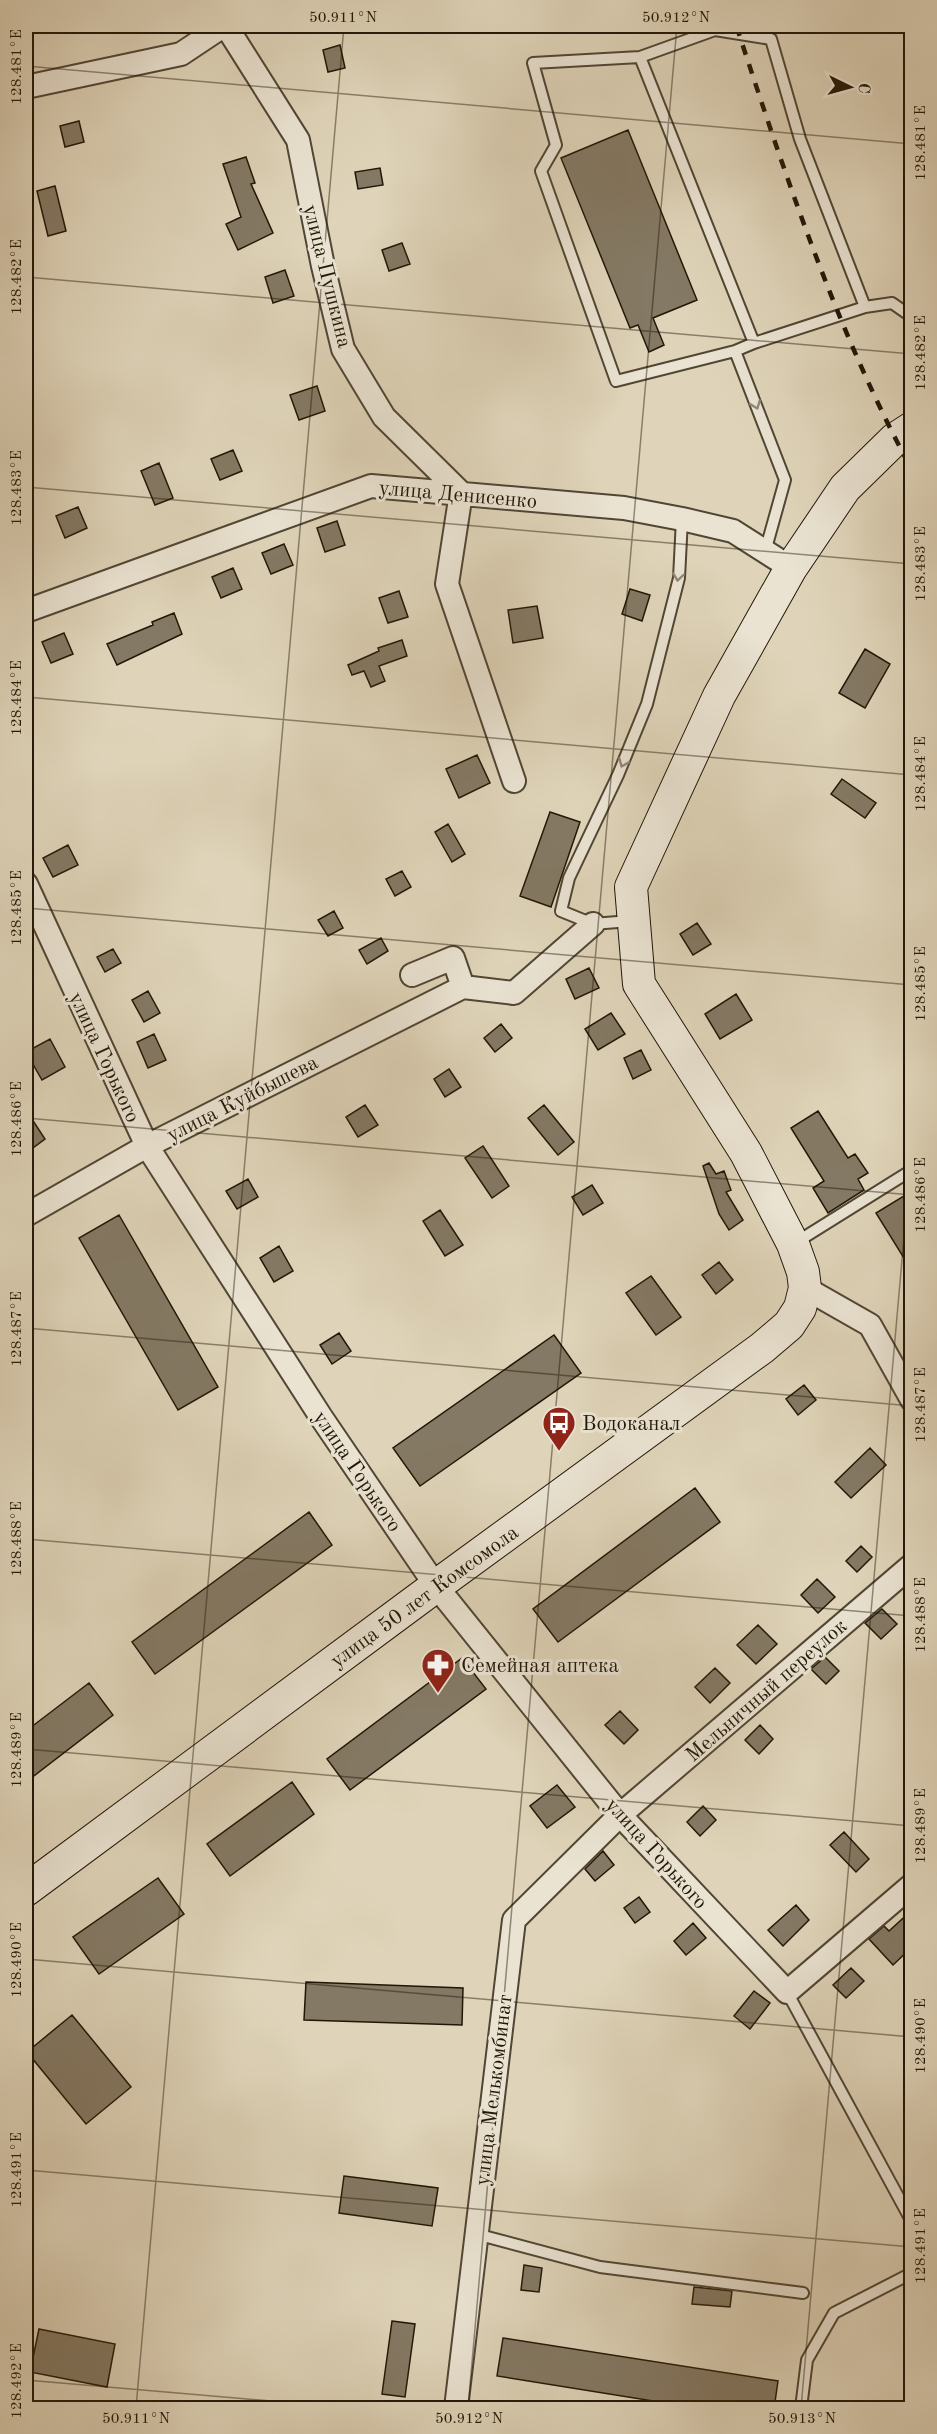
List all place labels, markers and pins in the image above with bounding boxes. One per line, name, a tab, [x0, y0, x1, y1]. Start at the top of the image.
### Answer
bus stop icon: Водоканал	[541, 1405, 577, 1452]
place label: Водоканал	[582, 1414, 680, 1435]
pharmacy icon: Семейная аптека	[420, 1647, 456, 1694]
place label: Семейная аптека	[461, 1656, 619, 1677]

